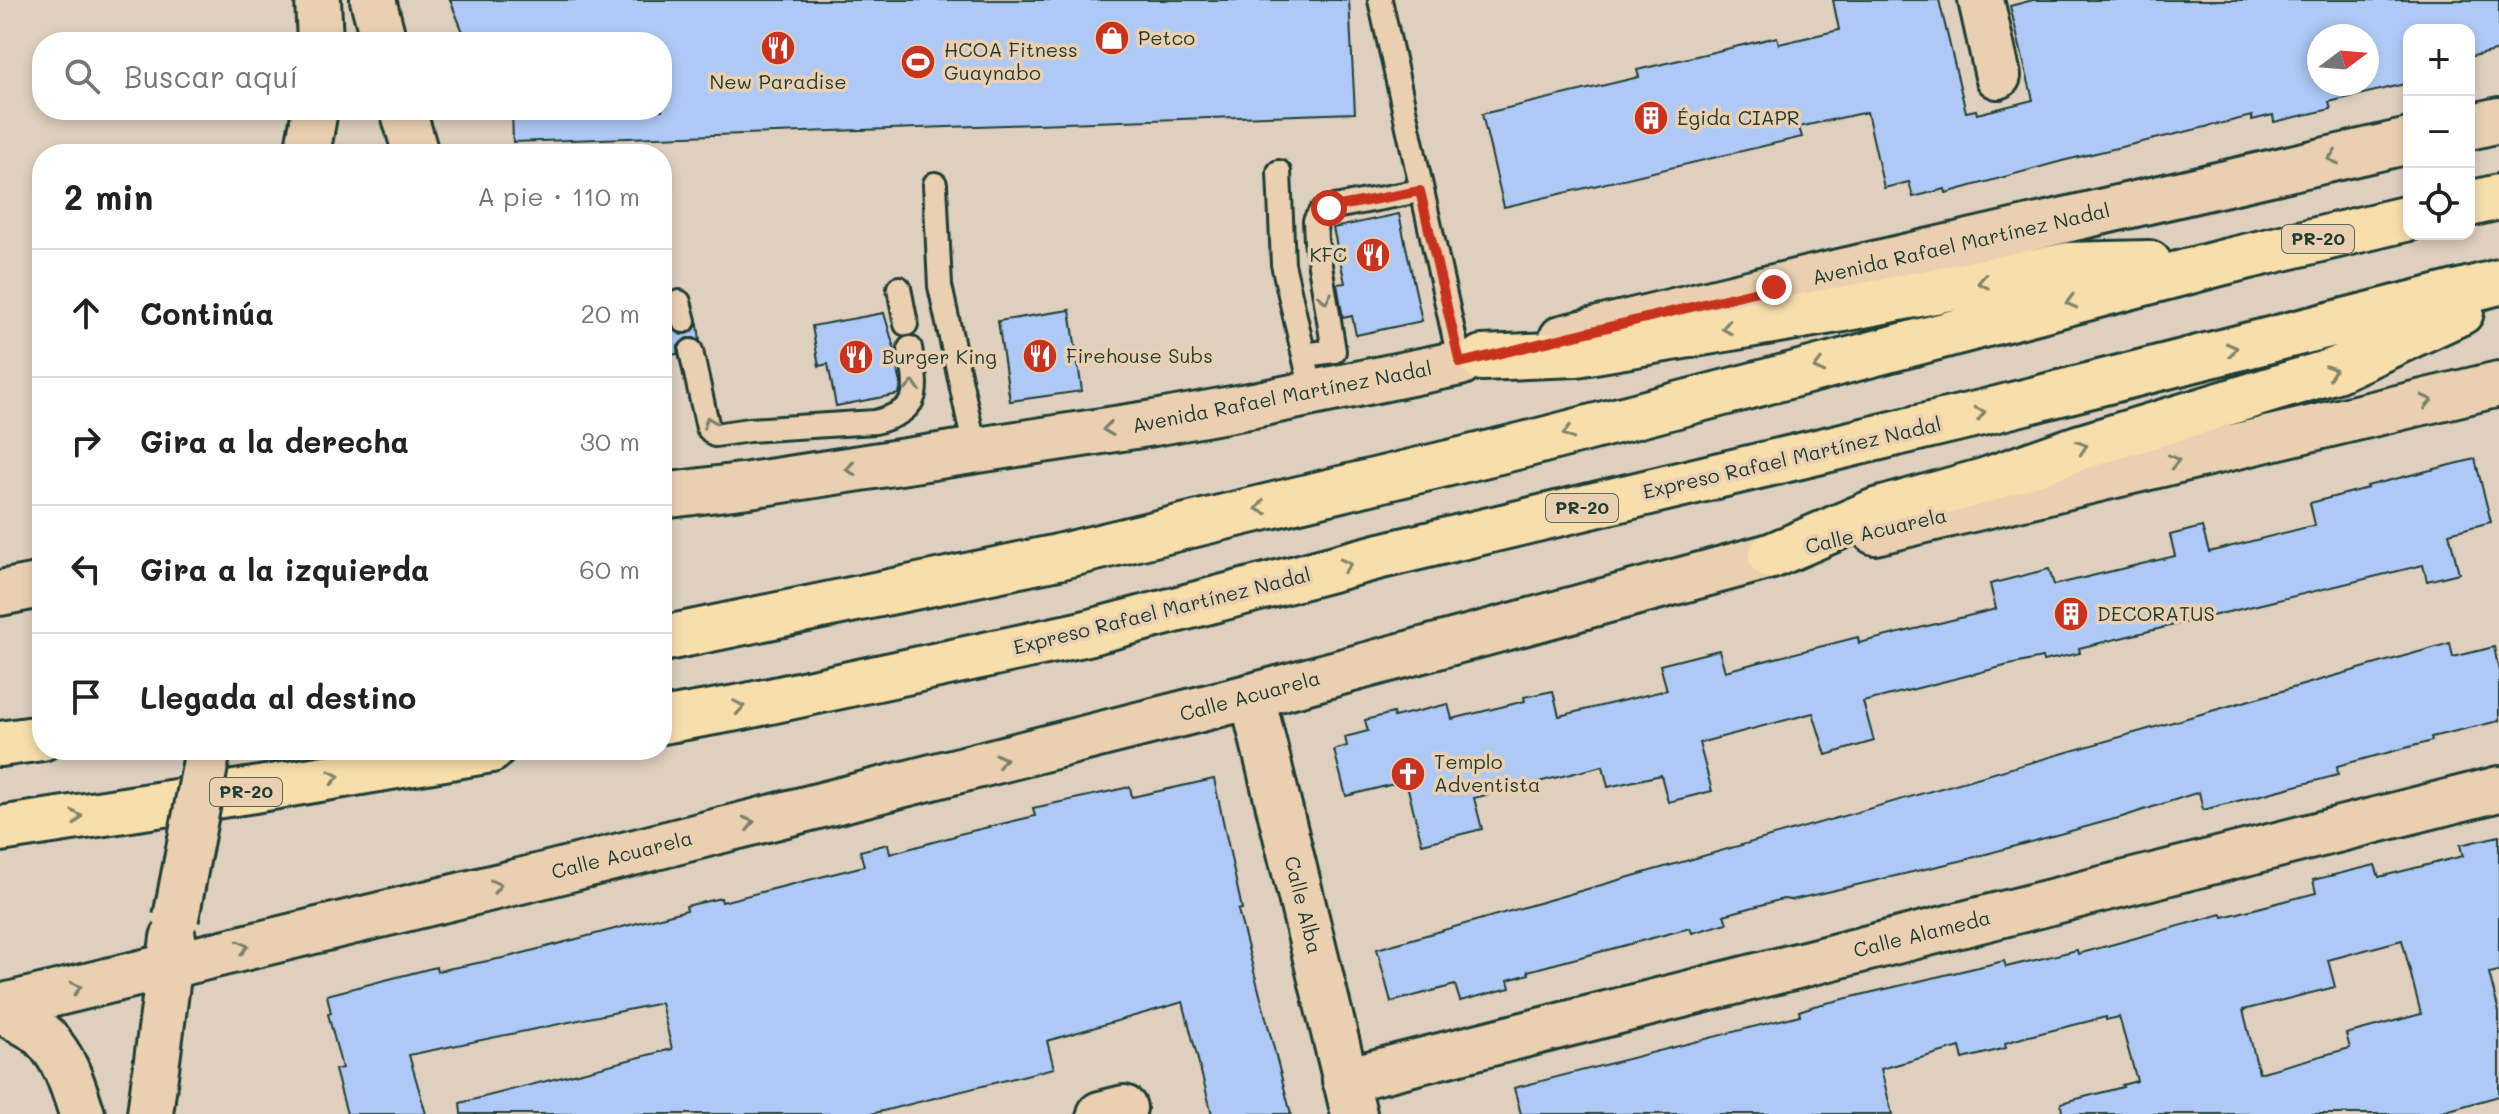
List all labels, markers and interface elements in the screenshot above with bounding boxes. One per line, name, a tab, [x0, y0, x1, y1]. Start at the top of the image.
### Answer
shop icon: Petco	[1093, 19, 1131, 57]
place label: Petco	[1138, 24, 1195, 50]
north arrow	[2307, 24, 2379, 96]
map controls	[2403, 24, 2475, 240]
button: +	[2403, 24, 2475, 96]
restaurant icon: New Paradise	[759, 29, 797, 67]
search box	[32, 32, 672, 120]
place label: HCOA Fitness Guaynabo	[944, 36, 1078, 85]
sports icon: HCOA Fitness Guaynabo	[899, 43, 937, 81]
icon: search	[60, 54, 104, 98]
text: Buscar aquí	[124, 56, 298, 96]
place label: New Paradise	[709, 68, 847, 94]
button: −	[2403, 96, 2475, 168]
building icon: Égida CIAPR	[1632, 99, 1670, 137]
place label: Égida CIAPR	[1677, 104, 1800, 130]
one-way arrow	[2327, 149, 2340, 166]
button: locate	[2403, 168, 2475, 240]
text: 2 min	[64, 174, 153, 219]
text: A pie · 110 m	[477, 179, 640, 213]
route start	[1311, 190, 1347, 226]
street label: Avenida Rafael Martínez Nadal	[1809, 196, 2112, 290]
road number: PR-20	[2282, 225, 2354, 253]
restaurant icon: KFC	[1354, 236, 1392, 274]
place label: KFC	[1309, 241, 1347, 267]
route end	[1756, 269, 1792, 305]
one-way arrow	[1976, 272, 1990, 289]
icon: ahead	[64, 291, 108, 335]
one-way arrow	[1316, 291, 1333, 305]
one-way arrow	[2064, 292, 2078, 309]
text: Continúa	[140, 293, 274, 333]
text: 20 m	[580, 296, 640, 330]
one-way arrow	[1721, 319, 1734, 336]
restaurant icon: Firehouse Subs	[1021, 337, 1059, 375]
restaurant icon: Burger King	[837, 338, 875, 376]
place label: Firehouse Subs	[1066, 342, 1213, 368]
one-way arrow	[2225, 342, 2239, 359]
place label: Burger King	[882, 343, 997, 369]
street label: Avenida Rafael Martínez Nadal	[1130, 354, 1434, 438]
one-way arrow	[1813, 358, 1827, 375]
one-way arrow	[2323, 364, 2337, 380]
one-way arrow	[904, 379, 921, 392]
one-way arrow	[2420, 393, 2434, 410]
one-way arrow	[1973, 405, 1987, 422]
street label: Expreso Rafael Martínez Nadal	[1640, 410, 1944, 504]
one-way arrow	[702, 415, 719, 429]
icon: right	[64, 419, 108, 463]
one-way arrow	[1101, 420, 1115, 437]
text: Gira a la derecha	[140, 421, 409, 461]
text: 30 m	[580, 424, 640, 458]
one-way arrow	[1561, 424, 1575, 441]
one-way arrow	[2075, 441, 2089, 457]
one-way arrow	[2167, 453, 2181, 470]
one-way arrow	[844, 460, 858, 477]
road number: PR-20	[1546, 494, 1618, 522]
one-way arrow	[1254, 499, 1268, 516]
street label: Calle Acuarela	[1802, 501, 1949, 559]
icon: left	[64, 547, 108, 591]
text: Gira a la izquierda	[140, 549, 429, 589]
text: 60 m	[579, 552, 640, 586]
one-way arrow	[1339, 558, 1353, 575]
street label: Expreso Rafael Martínez Nadal	[1010, 560, 1313, 660]
building icon: DECORATUS	[2052, 595, 2090, 633]
place label: DECORATUS	[2097, 600, 2215, 626]
street label: Calle Acuarela	[1177, 664, 1323, 726]
icon: arrive	[64, 675, 108, 719]
text: Llegada al destino	[140, 677, 416, 717]
one-way arrow	[732, 700, 746, 717]
place label: Templo Adventista	[1434, 748, 1540, 797]
one-way arrow	[993, 752, 1007, 769]
church icon: Templo Adventista	[1389, 755, 1427, 793]
one-way arrow	[327, 769, 341, 786]
road number: PR-20	[210, 778, 282, 806]
one-way arrow	[70, 809, 84, 826]
one-way arrow	[741, 816, 755, 833]
street label: Calle Acuarela	[549, 824, 695, 884]
street label: Calle Alba	[1279, 853, 1329, 956]
one-way arrow	[489, 879, 503, 896]
street label: Calle Alameda	[1851, 903, 1993, 963]
one-way arrow	[236, 939, 250, 956]
one-way arrow	[68, 980, 82, 997]

